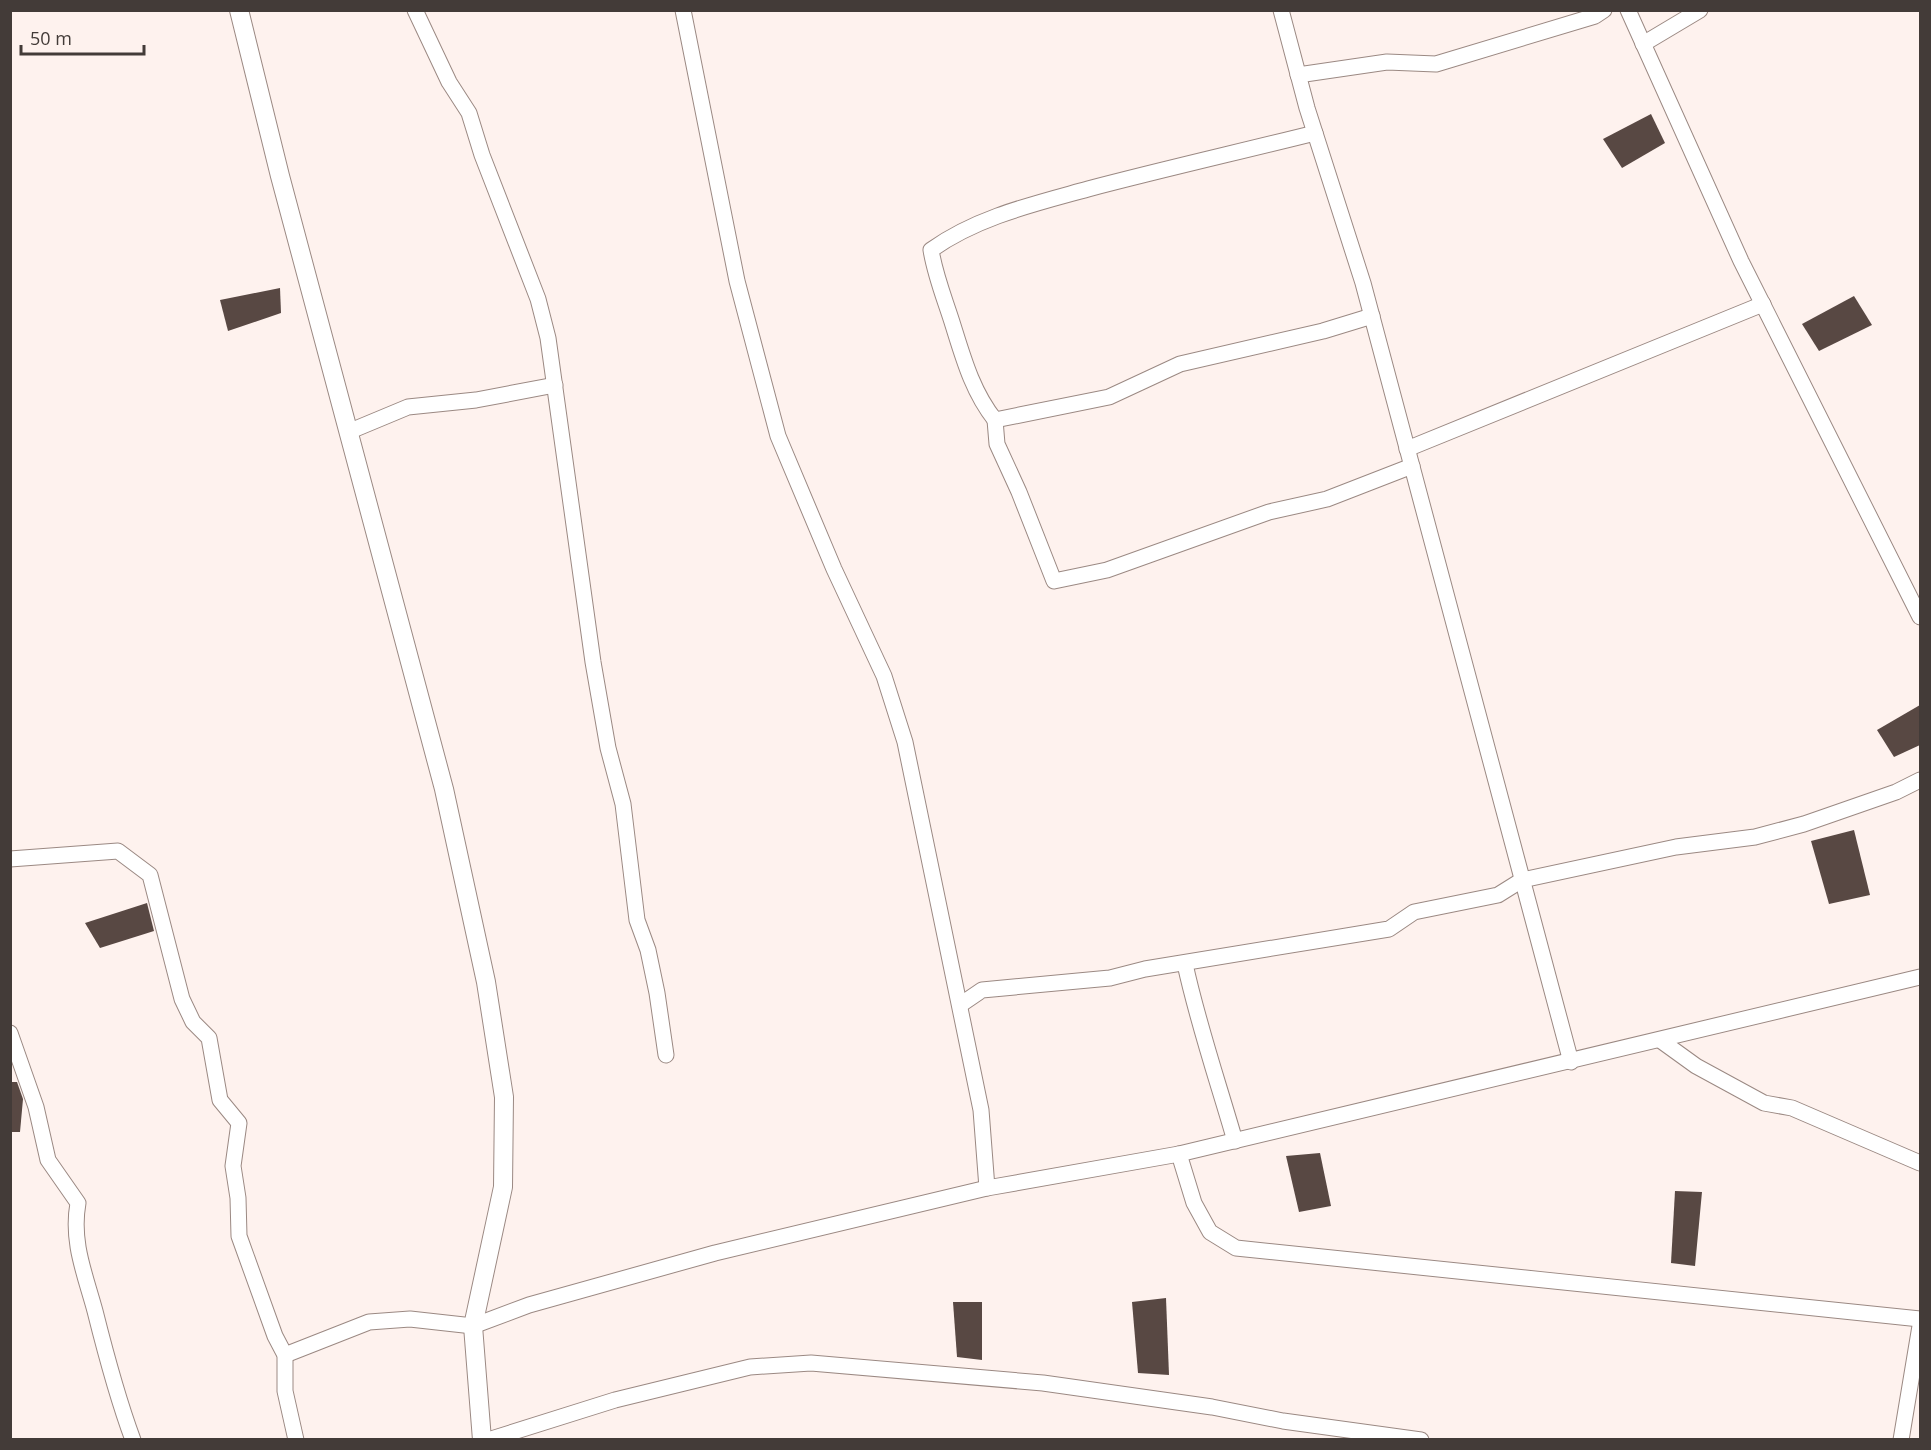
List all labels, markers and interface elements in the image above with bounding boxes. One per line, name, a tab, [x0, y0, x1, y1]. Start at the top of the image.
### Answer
scale bar	[21, 18, 144, 56]
text: 50 m	[30, 26, 72, 50]

